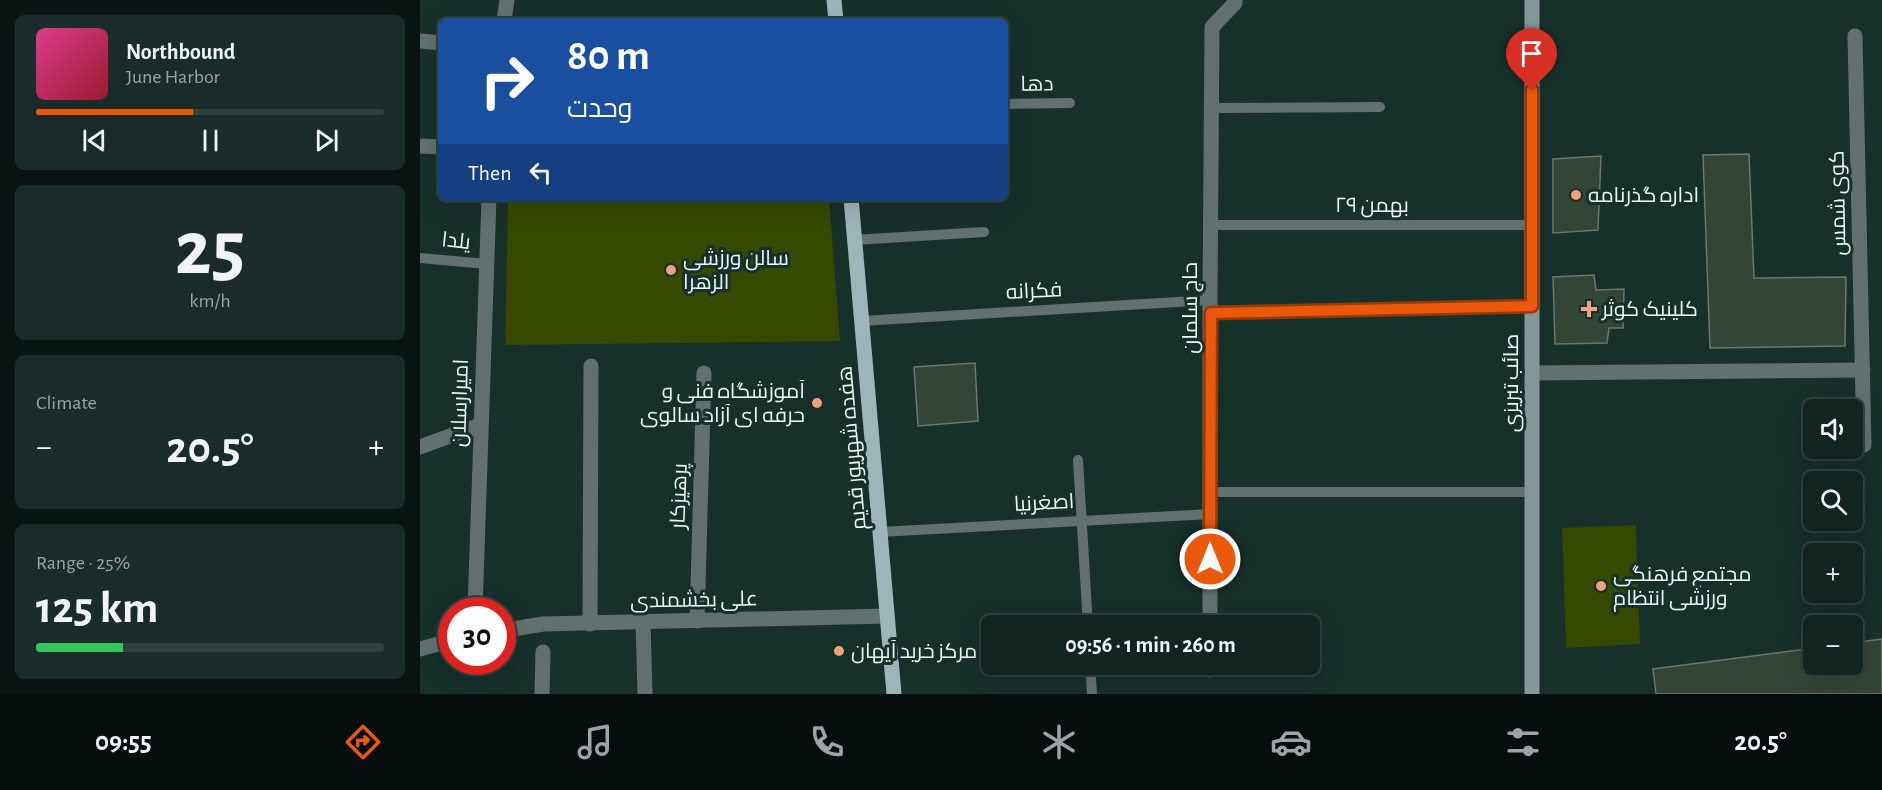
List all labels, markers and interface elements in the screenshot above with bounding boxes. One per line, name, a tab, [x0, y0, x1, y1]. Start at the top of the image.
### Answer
pin	[1506, 28, 1557, 90]
text: 80 m	[567, 35, 650, 77]
icon: arrive	[1515, 37, 1548, 70]
text: Northbound	[126, 41, 235, 63]
icon: right	[468, 42, 546, 120]
text: June Harbor	[126, 67, 220, 87]
street label: دها	[1020, 73, 1054, 95]
text: وحدت	[567, 95, 632, 122]
icon: previous	[78, 124, 111, 157]
icon: pause	[194, 124, 227, 157]
icon: next	[310, 124, 343, 157]
street label: کوی شمس	[1827, 150, 1851, 256]
icon: left	[524, 156, 557, 189]
text: Then	[468, 162, 512, 184]
place label: اداره گذرنامه	[1588, 185, 1699, 207]
marker: اداره گذرنامه	[1569, 188, 1583, 202]
street label: ۲۹ بهمن	[1335, 195, 1409, 218]
text: 25	[175, 211, 245, 289]
street label: یلدا	[441, 229, 472, 253]
place label: سالن ورزشی الزهرا	[683, 248, 789, 294]
street label: حاج سلمان	[1180, 262, 1204, 354]
marker: سالن ورزشی الزهرا	[664, 263, 678, 277]
street label: فکرانه	[1005, 279, 1063, 304]
text: km/h	[189, 291, 231, 311]
place label: کلینیک کوثر	[1601, 299, 1698, 321]
marker: کلینیک کوثر	[1580, 300, 1598, 318]
street label: صائب تبریزی	[1501, 334, 1524, 432]
street label: امیرارسلان	[448, 359, 474, 448]
street label: هفده شهریور قدیم	[834, 365, 873, 531]
place label: آموزشگاه فنی و حرفه ای آزاد سالوی	[640, 379, 805, 428]
text: Climate	[36, 393, 97, 413]
marker: آموزشگاه فنی و حرفه ای آزاد سالوی	[810, 396, 824, 410]
map controls	[1803, 399, 1863, 675]
button: sound	[1803, 399, 1863, 459]
text: 20.5°	[166, 426, 254, 471]
text: −	[36, 431, 52, 464]
text: +	[368, 431, 384, 464]
street label: پرهیزکار	[667, 462, 694, 530]
button: search	[1803, 471, 1863, 531]
street label: اصغرنیا	[1013, 491, 1075, 516]
position arrow	[1178, 527, 1242, 591]
button: +	[1803, 543, 1863, 603]
text: Range · 25%	[36, 553, 130, 573]
place label: مجتمع فرهنگی ورزشی انتظام	[1613, 564, 1752, 612]
marker: مجتمع فرهنگی ورزشی انتظام	[1594, 579, 1608, 593]
text: 125 km	[36, 586, 158, 631]
street label: علی بخشمندی	[630, 588, 758, 614]
speed limit sign: 30	[438, 597, 516, 675]
button: −	[1803, 615, 1863, 675]
text: 09:56 · 1 min · 260 m	[1065, 634, 1236, 656]
place label: مرکز خرید آیهان	[851, 639, 977, 664]
marker: مرکز خرید آیهان	[832, 644, 846, 658]
icon: directions	[342, 721, 384, 763]
icon: music	[574, 721, 616, 763]
icon: phone	[806, 721, 848, 763]
icon: climate	[1038, 721, 1080, 763]
icon: car	[1270, 721, 1312, 763]
icon: filters	[1502, 721, 1544, 763]
text: 09:55	[95, 728, 152, 755]
text: 20.5°	[1734, 728, 1787, 755]

